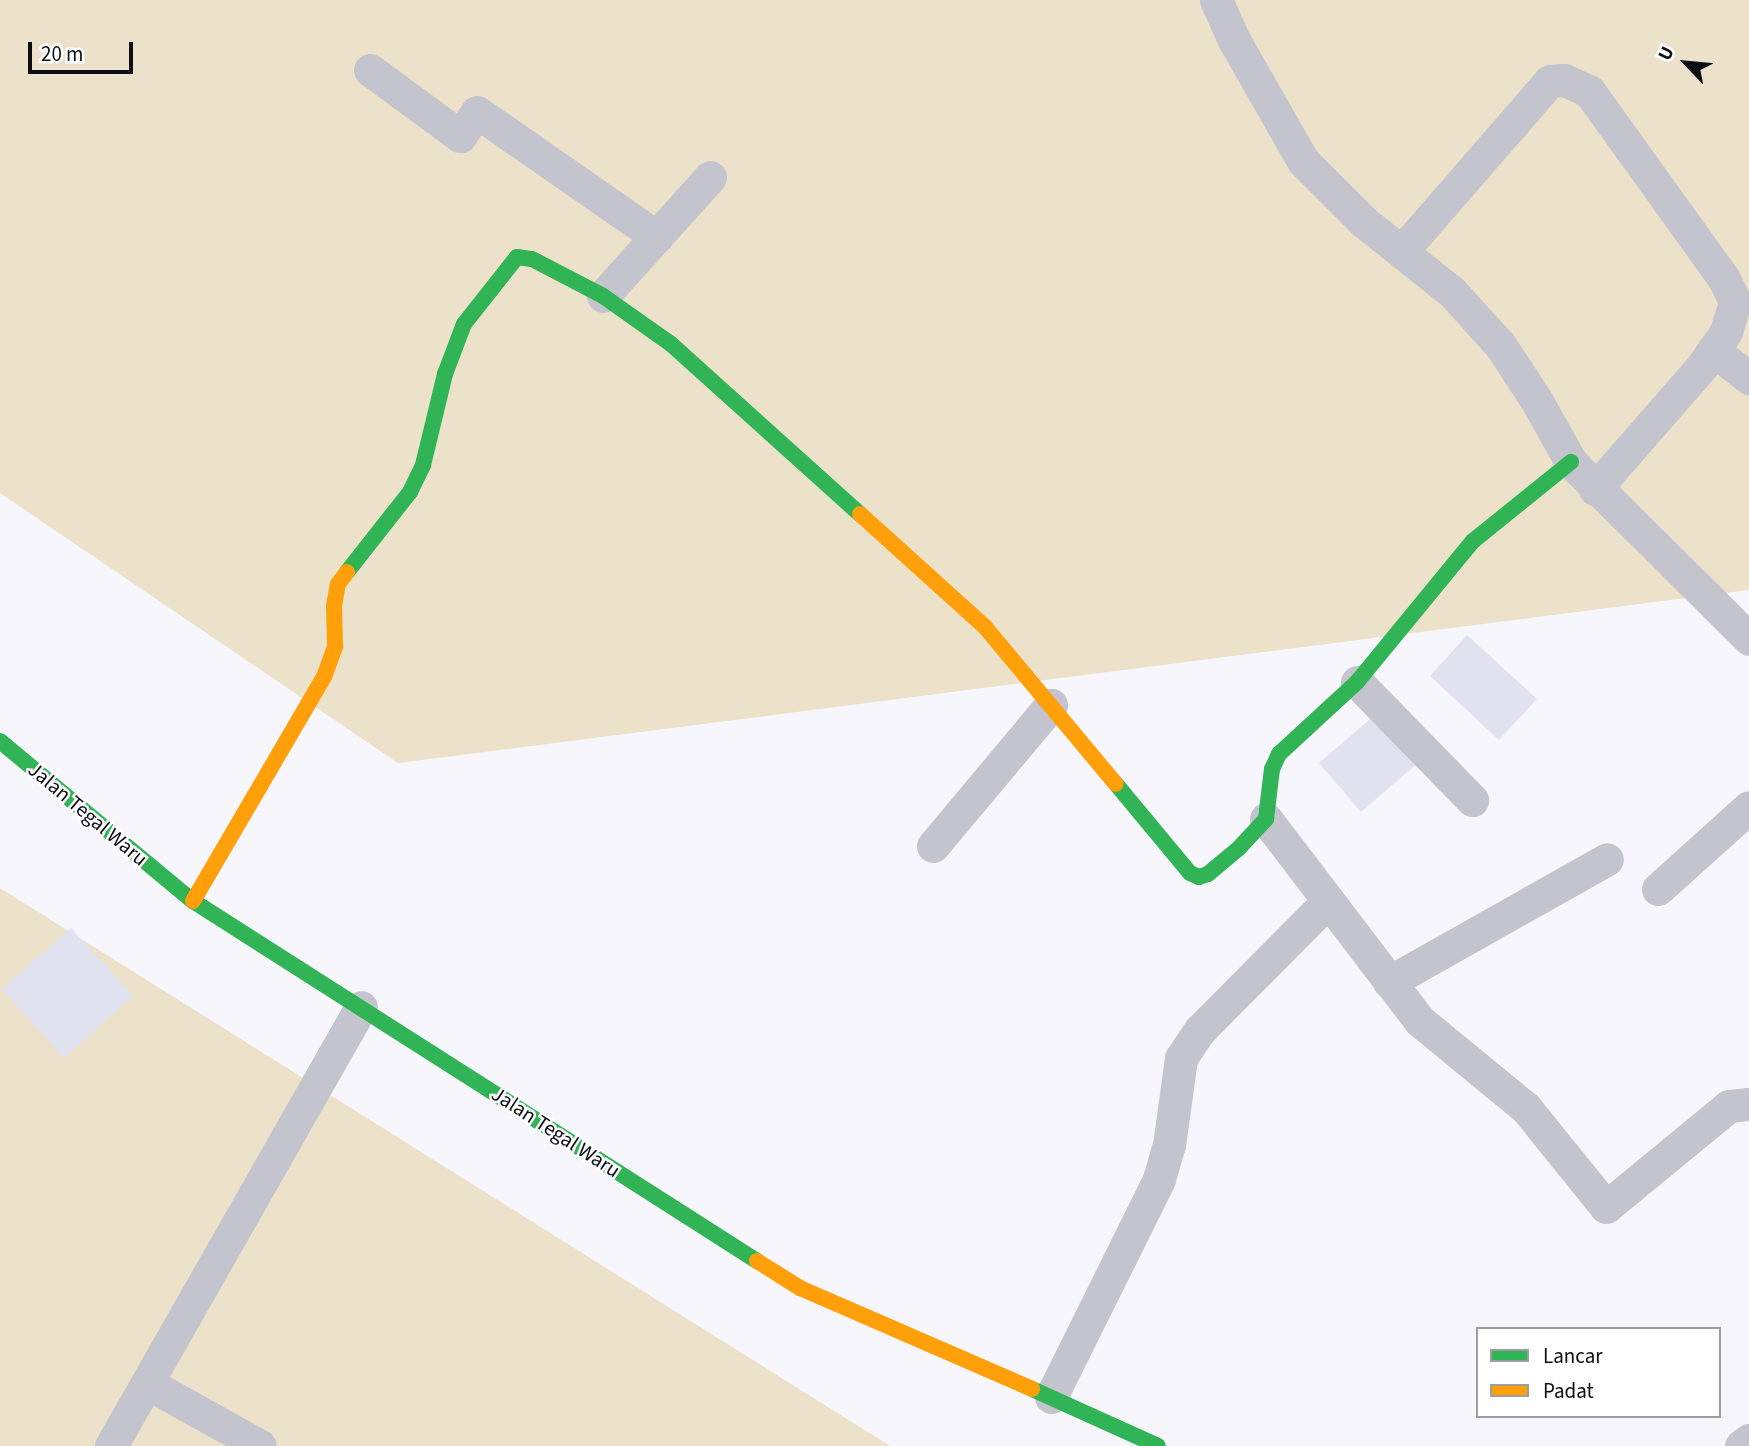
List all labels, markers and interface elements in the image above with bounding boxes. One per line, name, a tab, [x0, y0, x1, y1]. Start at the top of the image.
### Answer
scale bar	[32, 28, 136, 72]
north arrow	[1651, 28, 1721, 98]
text: 20 m	[41, 39, 83, 69]
text: U	[1652, 42, 1682, 65]
street label: Jalan Tegal Waru	[23, 757, 153, 871]
street label: Jalan Tegal Waru	[487, 1081, 625, 1183]
legend	[1476, 1327, 1721, 1418]
text: Lancar	[1543, 1341, 1603, 1371]
text: Padat	[1543, 1376, 1594, 1406]

